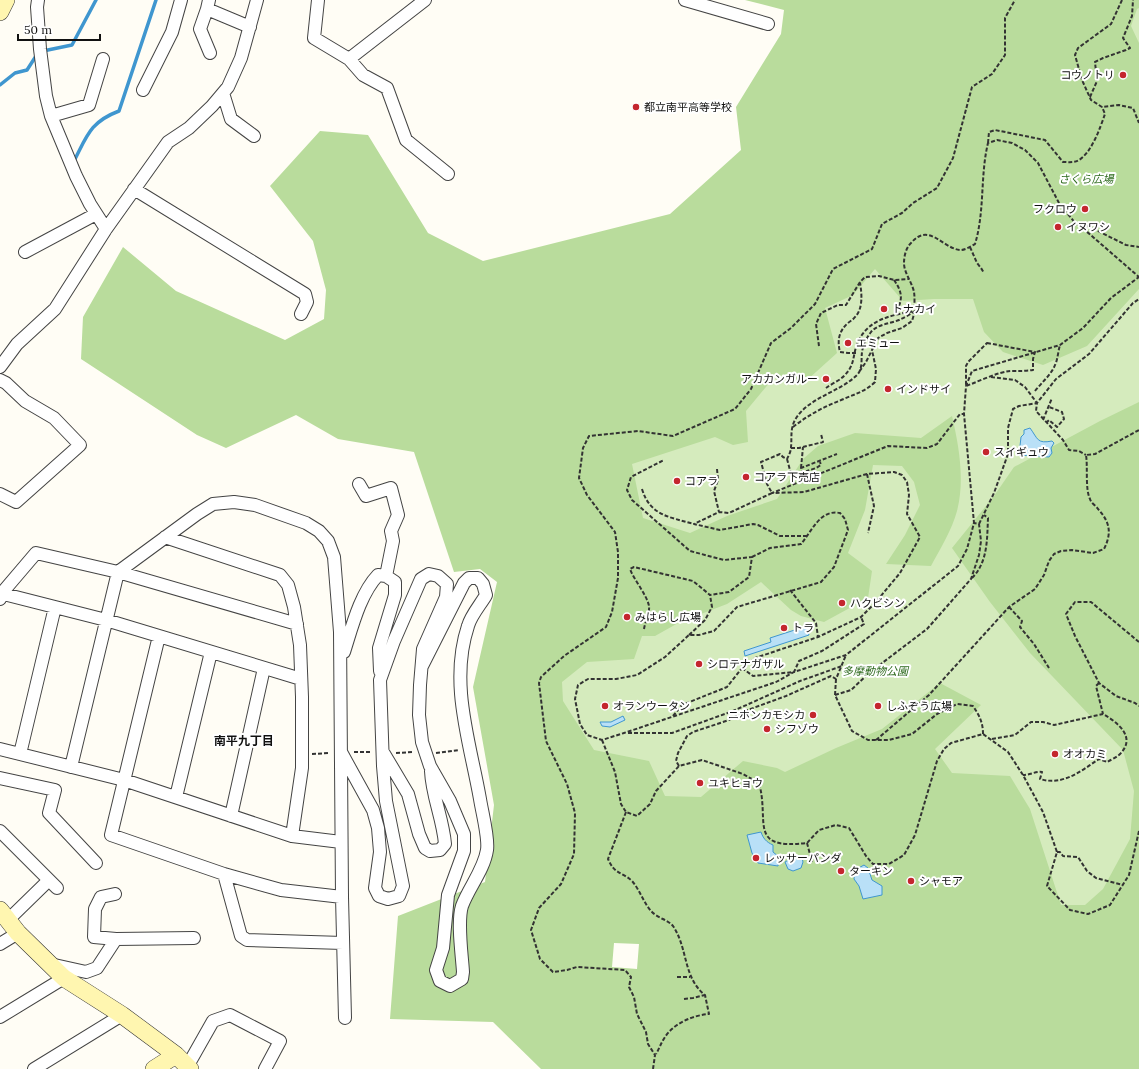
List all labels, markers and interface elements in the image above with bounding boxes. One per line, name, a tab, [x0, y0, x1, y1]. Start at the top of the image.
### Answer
scale bar	[18, 16, 100, 42]
text: 50 m	[24, 22, 52, 37]
place label: コウノトリ	[1060, 68, 1115, 82]
marker: コウノトリ	[1118, 70, 1128, 80]
place label: 都立南平高等学校	[644, 100, 732, 114]
marker: 都立南平高等学校	[631, 102, 641, 112]
park label: さくら広場	[1059, 172, 1115, 186]
place label: フクロウ	[1033, 202, 1077, 216]
marker: フクロウ	[1080, 204, 1090, 214]
place label: イヌワシ	[1066, 220, 1110, 234]
marker: イヌワシ	[1053, 222, 1063, 232]
place label: トナカイ	[892, 302, 936, 316]
marker: トナカイ	[879, 304, 889, 314]
place label: エミュー	[856, 336, 900, 350]
marker: エミュー	[843, 338, 853, 348]
place label: アカカンガルー	[741, 372, 818, 386]
marker: アカカンガルー	[821, 374, 831, 384]
place label: インドサイ	[896, 382, 951, 396]
marker: インドサイ	[883, 384, 893, 394]
place label: スイギュウ	[994, 445, 1049, 459]
marker: スイギュウ	[981, 447, 991, 457]
place label: コアラ下売店	[754, 470, 820, 484]
marker: コアラ下売店	[741, 472, 751, 482]
place label: コアラ	[685, 474, 718, 488]
marker: コアラ	[672, 476, 682, 486]
place label: ハクビシン	[850, 596, 905, 610]
marker: ハクビシン	[837, 598, 847, 608]
place label: みはらし広場	[635, 610, 701, 624]
marker: みはらし広場	[622, 612, 632, 622]
place label: トラ	[792, 621, 814, 635]
marker: トラ	[779, 623, 789, 633]
place label: シロテナガザル	[707, 657, 784, 671]
marker: シロテナガザル	[694, 659, 704, 669]
park label: 多摩動物公園	[842, 664, 910, 678]
place label: オランウータン	[613, 699, 690, 713]
place label: しふぞう広場	[886, 699, 952, 713]
marker: オランウータン	[600, 701, 610, 711]
marker: しふぞう広場	[873, 701, 883, 711]
place label: ニホンカモシカ	[728, 708, 805, 722]
marker: ニホンカモシカ	[808, 710, 818, 720]
place label: シフゾウ	[775, 722, 819, 736]
marker: シフゾウ	[762, 724, 772, 734]
district label: 南平九丁目	[214, 733, 274, 748]
place label: オオカミ	[1063, 747, 1107, 761]
marker: オオカミ	[1050, 749, 1060, 759]
place label: ユキヒョウ	[708, 776, 763, 790]
marker: ユキヒョウ	[695, 778, 705, 788]
place label: レッサーパンダ	[764, 851, 841, 865]
marker: レッサーパンダ	[751, 853, 761, 863]
place label: ターキン	[849, 864, 893, 878]
marker: ターキン	[836, 866, 846, 876]
place label: シャモア	[919, 874, 963, 888]
marker: シャモア	[906, 876, 916, 886]

